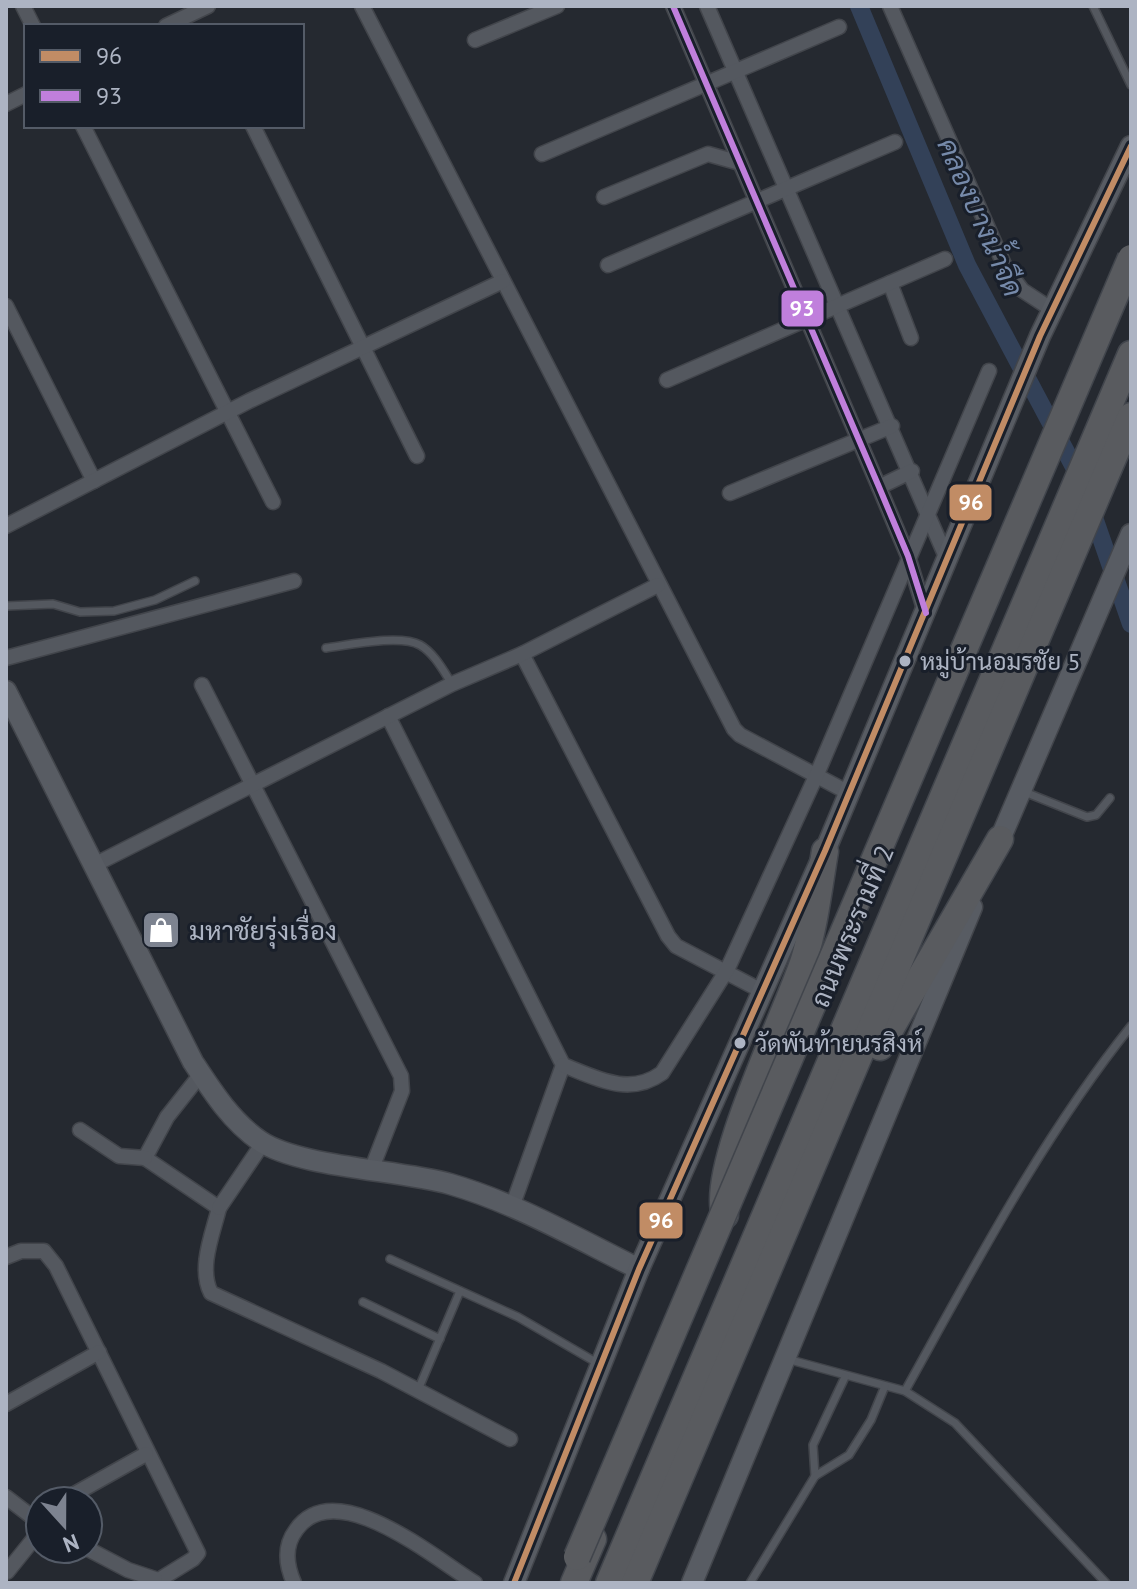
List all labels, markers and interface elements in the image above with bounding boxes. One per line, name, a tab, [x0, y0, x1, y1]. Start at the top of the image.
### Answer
legend	[24, 24, 304, 128]
text: 96	[96, 40, 122, 71]
text: 93	[96, 80, 122, 111]
water label: คลองบางน้ำจืด	[929, 130, 1037, 302]
line badge: 93	[780, 289, 825, 328]
text: 93	[790, 294, 814, 322]
line badge: 96	[948, 483, 993, 522]
text: 96	[959, 488, 983, 516]
place label: หมู่บ้านอมรชัย 5	[920, 646, 1081, 679]
marker: หมู่บ้านอมรชัย 5	[897, 653, 913, 669]
street label: ถนนพระรามที่ 2	[798, 838, 901, 1012]
shop icon: มหาชัยรุ่งเรื่อง	[140, 909, 182, 951]
place label: มหาชัยรุ่งเรื่อง	[189, 909, 337, 949]
place label: วัดพันท้ายนรสิงห์	[755, 1028, 922, 1059]
marker: วัดพันท้ายนรสิงห์	[732, 1035, 748, 1051]
line badge: 96	[638, 1201, 684, 1240]
text: 96	[649, 1206, 673, 1234]
north arrow	[24, 1485, 104, 1565]
text: N	[59, 1528, 83, 1559]

